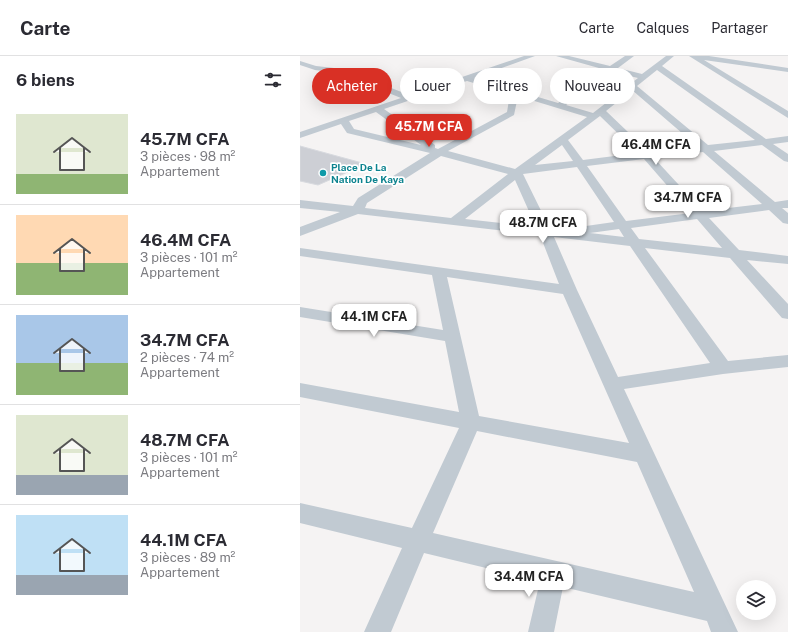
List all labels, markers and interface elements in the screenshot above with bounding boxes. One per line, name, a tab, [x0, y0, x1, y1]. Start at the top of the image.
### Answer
text: Carte	[20, 17, 70, 39]
text: Carte	[579, 20, 615, 36]
text: Calques	[637, 20, 689, 36]
text: Partager	[711, 20, 768, 36]
chip: Acheter	[312, 68, 392, 104]
chip: Louer	[400, 68, 465, 104]
chip: Filtres	[473, 68, 542, 104]
chip: Nouveau	[550, 68, 635, 104]
icon: filters	[262, 69, 284, 91]
text: 6 biens	[16, 70, 75, 90]
pin: 45.7M CFA	[383, 114, 475, 148]
text: 45.7M CFA	[395, 119, 463, 134]
text: 45.7M CFA	[140, 129, 230, 149]
icon: home	[48, 130, 96, 178]
pin: 46.4M CFA	[610, 132, 702, 166]
text: 46.4M CFA	[621, 137, 691, 152]
text: 3 pièces · 98 m²	[140, 149, 235, 164]
place label: Place De La Nation De Kaya	[331, 161, 404, 185]
text: Appartement	[140, 164, 220, 179]
marker: Place De La Nation De Kaya	[318, 168, 328, 178]
pin: 34.7M CFA	[642, 185, 734, 219]
text: 34.7M CFA	[654, 190, 722, 205]
pin: 48.7M CFA	[497, 210, 589, 244]
text: 48.7M CFA	[509, 215, 577, 230]
text: 46.4M CFA	[140, 230, 231, 250]
icon: home	[48, 231, 96, 279]
text: 3 pièces · 101 m²	[140, 250, 237, 265]
text: Appartement	[140, 265, 220, 280]
pin: 44.1M CFA	[328, 304, 420, 338]
text: 44.1M CFA	[341, 309, 407, 324]
text: 34.7M CFA	[140, 330, 230, 350]
icon: home	[48, 331, 96, 379]
text: 2 pièces · 74 m²	[140, 350, 234, 365]
text: Appartement	[140, 365, 220, 380]
text: 48.7M CFA	[140, 430, 230, 450]
icon: home	[48, 431, 96, 479]
text: 3 pièces · 101 m²	[140, 450, 237, 465]
text: Appartement	[140, 465, 220, 480]
text: 44.1M CFA	[140, 530, 227, 550]
icon: home	[48, 531, 96, 579]
text: 3 pièces · 89 m²	[140, 550, 235, 565]
pin: 34.4M CFA	[483, 564, 575, 598]
text: Appartement	[140, 565, 220, 580]
text: 34.4M CFA	[494, 569, 564, 584]
map controls	[736, 580, 776, 620]
button: layers	[736, 580, 776, 620]

